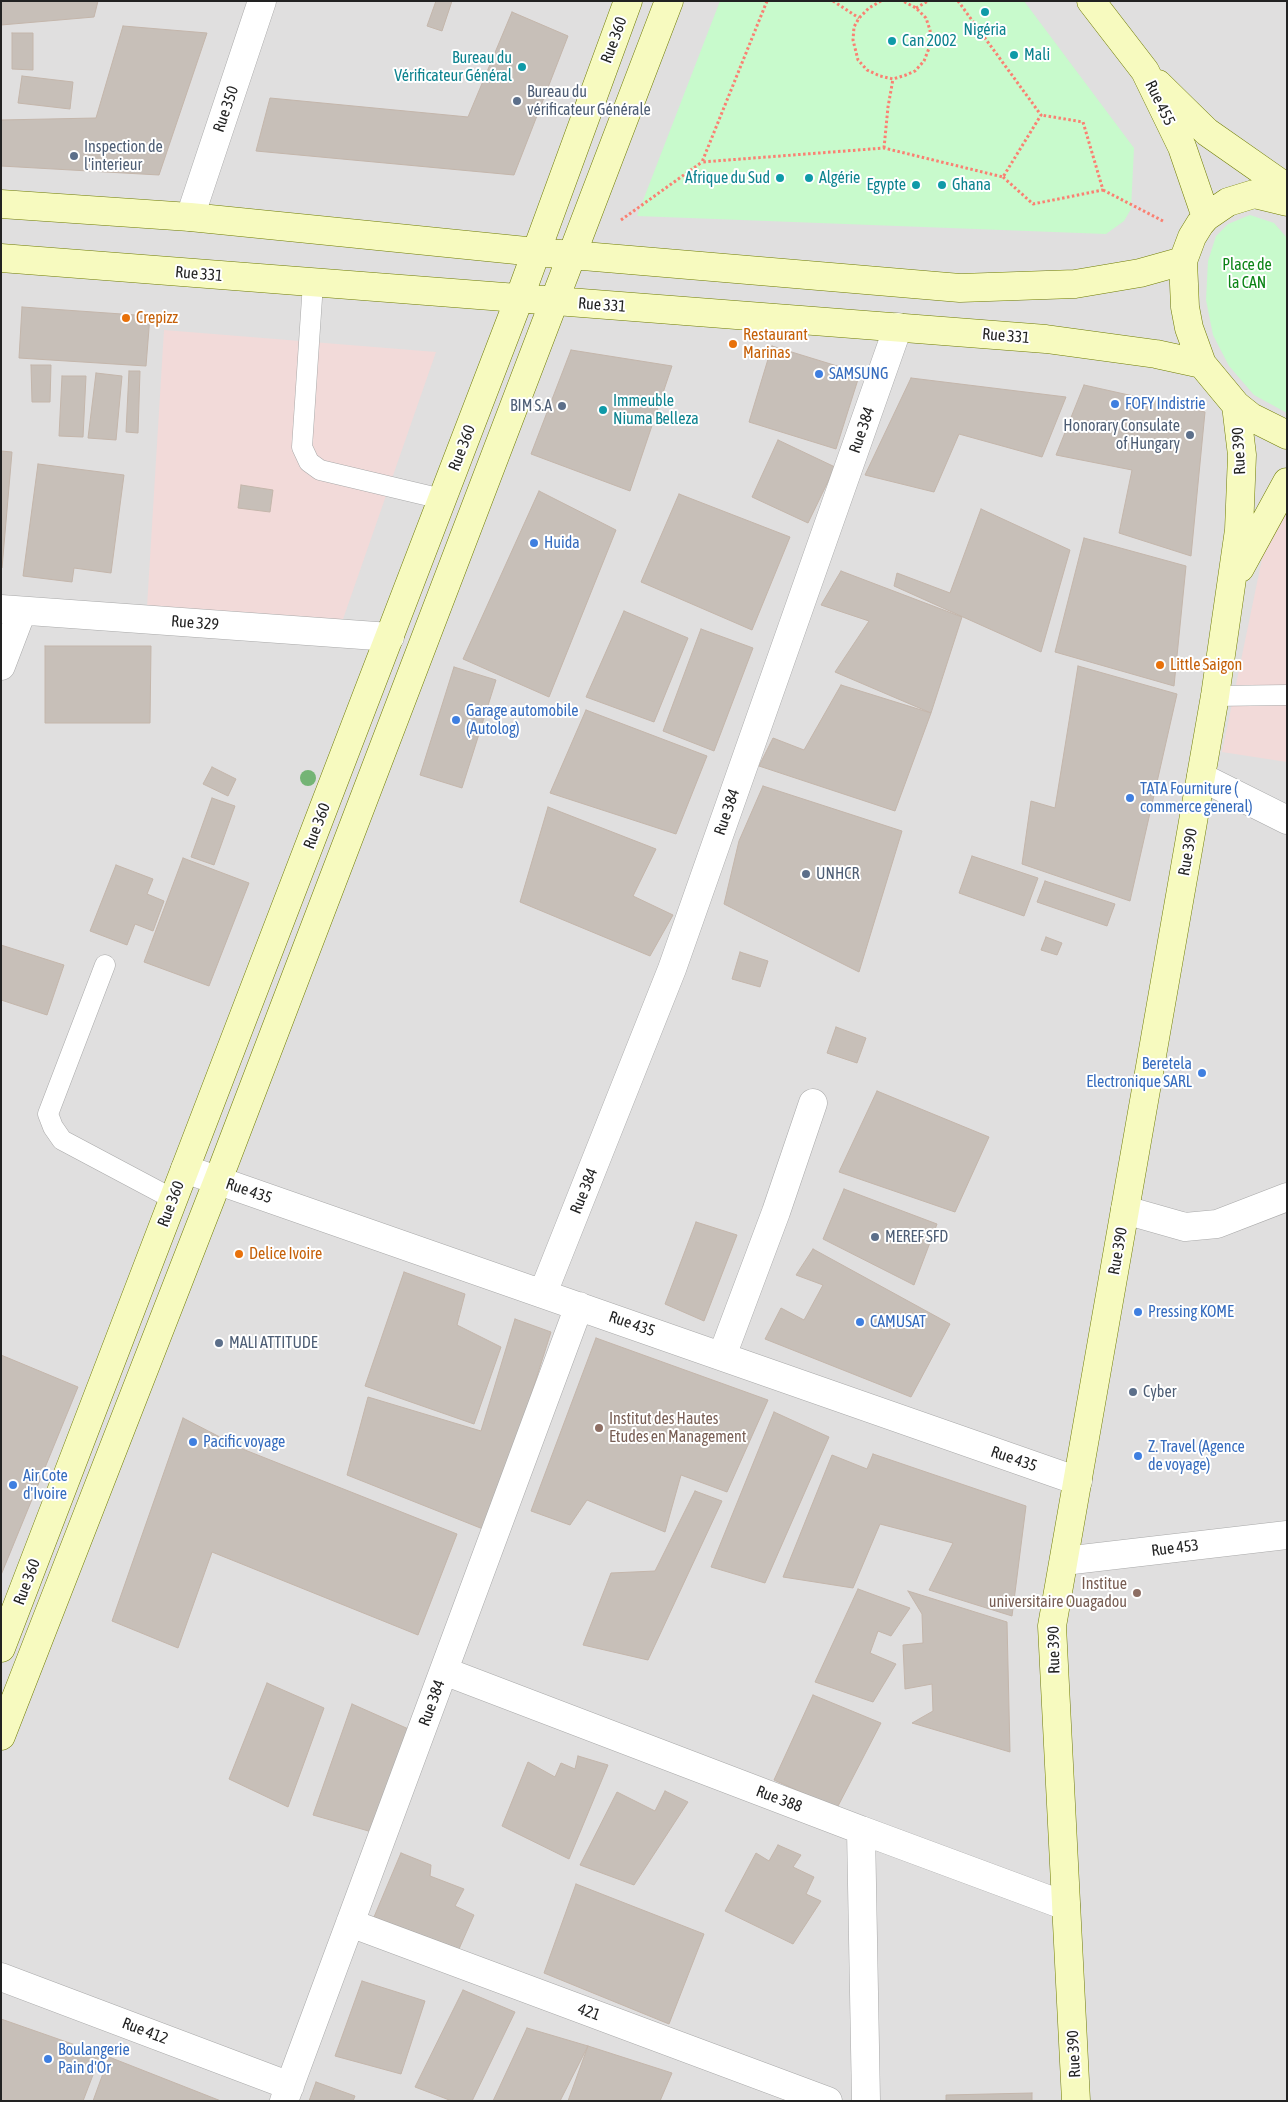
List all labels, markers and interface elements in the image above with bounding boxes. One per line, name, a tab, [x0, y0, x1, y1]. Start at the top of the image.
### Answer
marker: Nigéria	[979, 6, 991, 18]
street label: Rue 360	[597, 14, 631, 66]
place label: Nigéria	[964, 20, 1006, 40]
place label: Can 2002	[902, 31, 957, 51]
marker: Can 2002	[886, 35, 898, 47]
place label: Mali	[1024, 45, 1050, 65]
place label: Bureau du Vérificateur Général	[394, 48, 512, 86]
marker: Mali	[1008, 49, 1020, 61]
marker: Bureau du Vérificateur Général	[516, 61, 528, 73]
street label: Rue 455	[1141, 77, 1179, 129]
place label: Bureau du vérificateur Générale	[527, 82, 651, 120]
street label: Rue 350	[209, 83, 243, 135]
marker: Bureau du vérificateur Générale	[511, 95, 523, 107]
place label: Inspection de l'interieur	[84, 137, 163, 175]
marker: Inspection de l'interieur	[68, 150, 80, 162]
place label: Afrique du Sud	[685, 168, 770, 188]
place label: Algérie	[819, 168, 860, 188]
marker: Afrique du Sud	[774, 172, 786, 184]
marker: Algérie	[803, 172, 815, 184]
place label: Egypte	[866, 175, 906, 195]
place label: Ghana	[952, 175, 991, 195]
marker: Egypte	[910, 179, 922, 191]
marker: Ghana	[936, 179, 948, 191]
park label: Place de la CAN	[1222, 255, 1272, 293]
street label: Rue 331	[174, 262, 224, 286]
street label: Rue 331	[578, 294, 626, 316]
place label: Crepizz	[136, 308, 178, 328]
marker: Crepizz	[120, 312, 132, 324]
street label: Rue 331	[981, 324, 1031, 348]
place label: Restaurant Marinas	[743, 325, 808, 363]
marker: Restaurant Marinas	[727, 338, 739, 350]
place label: SAMSUNG	[829, 364, 888, 384]
marker: SAMSUNG	[813, 368, 825, 380]
place label: Immeuble Niuma Belleza	[613, 391, 699, 429]
place label: FOFY Indistrie	[1125, 394, 1206, 414]
place label: BIM S.A	[510, 396, 552, 416]
marker: FOFY Indistrie	[1109, 398, 1121, 410]
marker: BIM S.A	[556, 400, 568, 412]
marker: Immeuble Niuma Belleza	[597, 404, 609, 416]
street label: Rue 384	[845, 404, 879, 456]
place label: Honorary Consulate of Hungary	[1063, 416, 1180, 454]
street label: Rue 360	[444, 422, 480, 474]
street label: Rue 390	[1228, 427, 1250, 475]
marker: Honorary Consulate of Hungary	[1184, 429, 1196, 441]
place label: Huida	[544, 533, 580, 553]
marker: Huida	[528, 537, 540, 549]
street label: Rue 329	[171, 612, 219, 634]
place label: Little Saigon	[1170, 655, 1242, 675]
marker: Little Saigon	[1154, 659, 1166, 671]
place label: Garage automobile (Autolog)	[466, 701, 579, 739]
marker: Garage automobile (Autolog)	[450, 714, 462, 726]
place label: TATA Fourniture ( commerce general)	[1140, 779, 1253, 817]
street label: Rue 384	[710, 786, 744, 838]
marker: TATA Fourniture ( commerce general)	[1124, 792, 1136, 804]
street label: Rue 360	[299, 800, 335, 852]
street label: Rue 390	[1174, 827, 1202, 877]
place label: UNHCR	[816, 864, 859, 884]
marker: UNHCR	[800, 868, 812, 880]
place label: Beretela Electronique SARL	[1086, 1054, 1192, 1092]
marker: Beretela Electronique SARL	[1196, 1067, 1208, 1079]
street label: Rue 384	[566, 1165, 602, 1217]
street label: Rue 435	[223, 1174, 275, 1208]
street label: Rue 360	[153, 1178, 189, 1230]
street label: Rue 390	[1104, 1226, 1132, 1276]
place label: MEREF SFD	[885, 1227, 948, 1247]
marker: MEREF SFD	[869, 1231, 881, 1243]
place label: Delice Ivoire	[249, 1244, 322, 1264]
marker: Delice Ivoire	[233, 1248, 245, 1260]
place label: Pressing KOME	[1148, 1302, 1234, 1322]
marker: Pressing KOME	[1132, 1306, 1144, 1318]
street label: Rue 435	[606, 1307, 658, 1341]
place label: CAMUSAT	[870, 1312, 926, 1332]
marker: CAMUSAT	[854, 1316, 866, 1328]
place label: MALI ATTITUDE	[229, 1333, 318, 1353]
marker: MALI ATTITUDE	[213, 1337, 225, 1349]
place label: Cyber	[1143, 1382, 1176, 1402]
marker: Cyber	[1127, 1386, 1139, 1398]
place label: Institut des Hautes Etudes en Management	[609, 1409, 746, 1447]
marker: Institut des Hautes Etudes en Management	[593, 1422, 605, 1434]
place label: Pacific voyage	[203, 1432, 285, 1452]
marker: Pacific voyage	[187, 1436, 199, 1448]
place label: Z. Travel (Agence de voyage)	[1148, 1437, 1245, 1475]
street label: Rue 435	[988, 1442, 1040, 1476]
marker: Z. Travel (Agence de voyage)	[1132, 1450, 1144, 1462]
place label: Air Cote d'Ivoire	[23, 1466, 68, 1504]
marker: Air Cote d'Ivoire	[7, 1479, 19, 1491]
street label: Rue 453	[1150, 1536, 1200, 1560]
street label: Rue 360	[9, 1556, 45, 1608]
place label: Institue universitaire Ouagadou	[989, 1574, 1127, 1612]
marker: Institue universitaire Ouagadou	[1131, 1587, 1143, 1599]
street label: Rue 390	[1044, 1626, 1064, 1674]
street label: Rue 384	[415, 1677, 449, 1729]
street label: Rue 388	[753, 1781, 805, 1817]
street label: 421	[575, 1999, 603, 2025]
street label: Rue 412	[119, 2013, 171, 2049]
street label: Rue 390	[1063, 2030, 1085, 2078]
place label: Boulangerie Pain d'Or	[58, 2040, 130, 2078]
marker: Boulangerie Pain d'Or	[42, 2053, 54, 2065]

